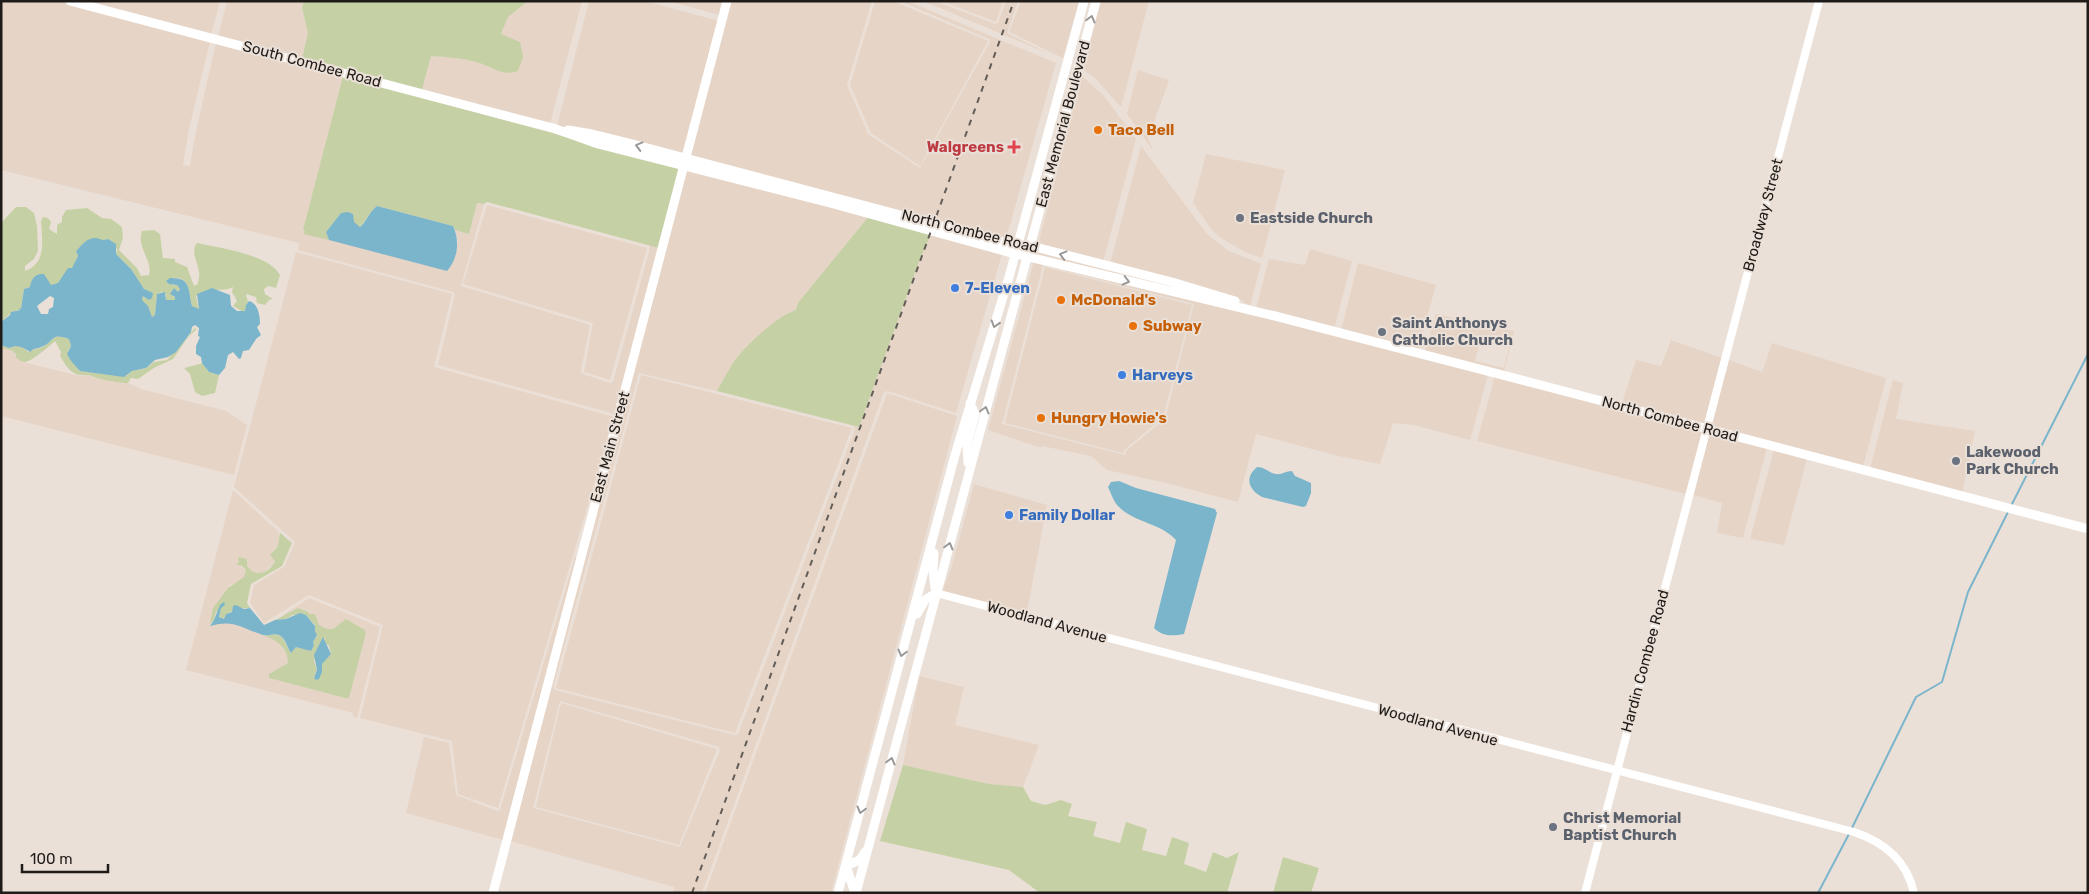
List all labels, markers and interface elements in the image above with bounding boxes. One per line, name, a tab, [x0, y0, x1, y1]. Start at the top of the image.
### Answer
one-way arrow	[1085, 14, 1096, 23]
street label: South Combee Road	[241, 37, 383, 91]
street label: East Memorial Boulevard	[1032, 39, 1094, 209]
place label: Taco Bell	[1108, 121, 1174, 139]
marker: Taco Bell	[1092, 124, 1104, 136]
place label: Walgreens	[927, 138, 1004, 156]
one-way arrow	[636, 141, 644, 151]
marker: Walgreens	[1008, 141, 1020, 153]
street label: Broadway Street	[1739, 156, 1787, 273]
street label: North Combee Road	[900, 205, 1040, 257]
place label: Eastside Church	[1250, 209, 1373, 227]
marker: Eastside Church	[1234, 212, 1246, 224]
one-way arrow	[1060, 250, 1068, 260]
one-way arrow	[1122, 275, 1131, 286]
place label: 7-Eleven	[965, 279, 1030, 297]
marker: 7-Eleven	[949, 282, 961, 294]
place label: McDonald's	[1071, 291, 1156, 309]
marker: McDonald's	[1055, 294, 1067, 306]
place label: Saint Anthonys Catholic Church	[1392, 314, 1513, 349]
place label: Subway	[1143, 317, 1202, 335]
one-way arrow	[990, 319, 1000, 328]
marker: Subway	[1127, 320, 1139, 332]
marker: Saint Anthonys Catholic Church	[1376, 326, 1388, 338]
place label: Harveys	[1132, 366, 1193, 384]
marker: Harveys	[1116, 369, 1128, 381]
street label: East Main Street	[586, 389, 634, 505]
street label: North Combee Road	[1600, 392, 1740, 446]
one-way arrow	[979, 406, 990, 415]
place label: Hungry Howie's	[1051, 409, 1167, 427]
marker: Hungry Howie's	[1035, 412, 1047, 424]
place label: Lakewood Park Church	[1966, 443, 2059, 478]
marker: Lakewood Park Church	[1950, 455, 1962, 467]
place label: Family Dollar	[1019, 506, 1115, 524]
marker: Family Dollar	[1003, 509, 1015, 521]
one-way arrow	[943, 542, 954, 551]
street label: Hardin Combee Road	[1617, 588, 1673, 734]
street label: Woodland Avenue	[985, 597, 1109, 647]
one-way arrow	[898, 648, 908, 656]
street label: Woodland Avenue	[1376, 700, 1500, 750]
one-way arrow	[886, 758, 896, 766]
one-way arrow	[856, 805, 866, 813]
place label: Christ Memorial Baptist Church	[1563, 809, 1681, 844]
marker: Christ Memorial Baptist Church	[1547, 821, 1559, 833]
scale bar	[22, 842, 109, 874]
text: 100 m	[30, 850, 72, 868]

